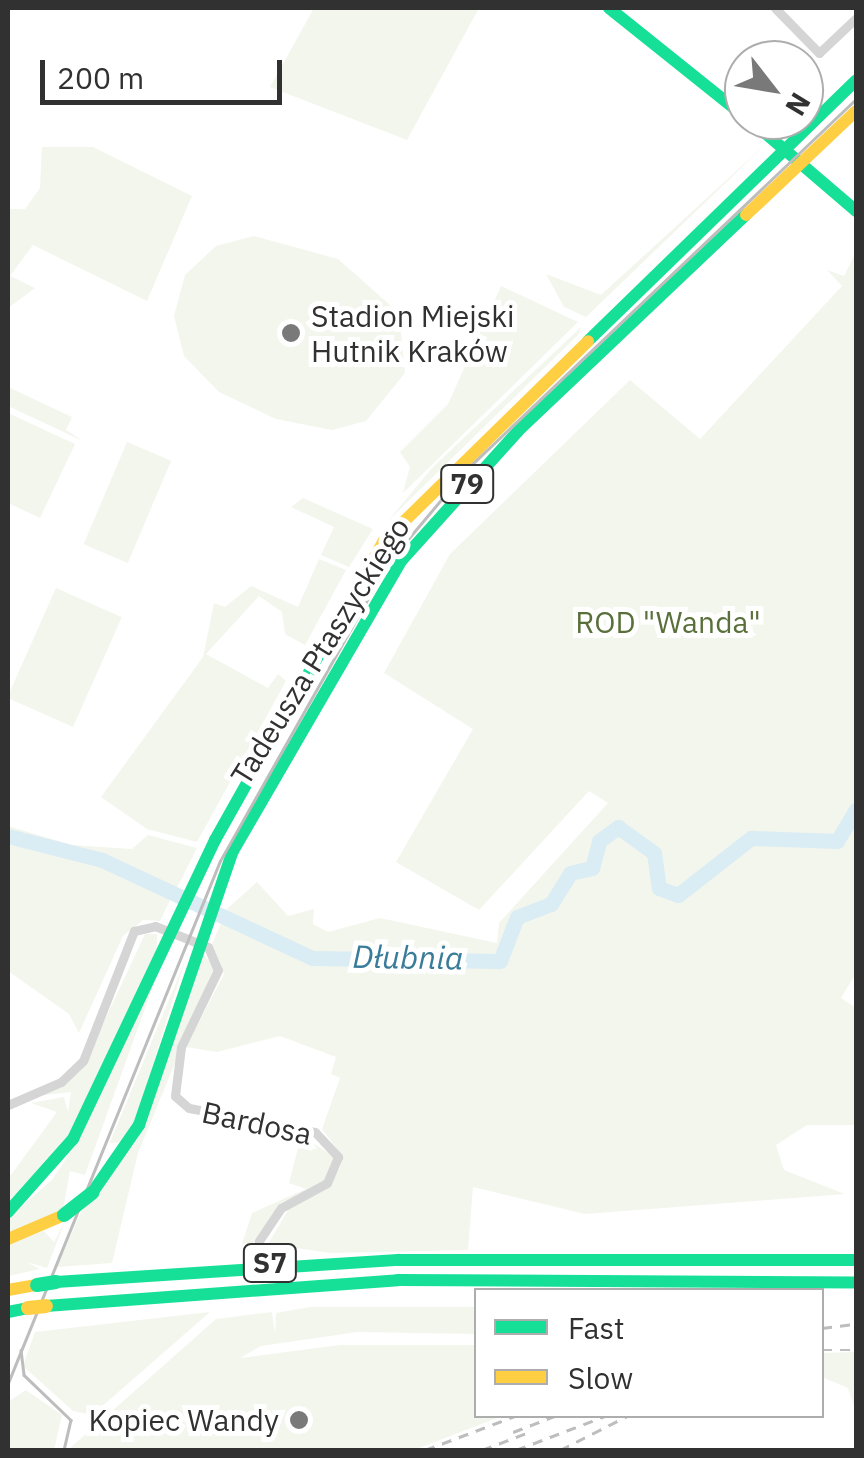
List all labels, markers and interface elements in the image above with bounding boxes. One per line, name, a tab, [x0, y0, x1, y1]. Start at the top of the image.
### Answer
scale bar	[45, 40, 288, 102]
north arrow	[724, 40, 824, 140]
text: 200 m	[57, 58, 144, 97]
text: N	[777, 86, 820, 123]
place label: Stadion Miejski Hutnik Kraków	[311, 298, 515, 368]
marker: Stadion Miejski Hutnik Kraków	[280, 322, 302, 344]
road number: 79	[440, 461, 494, 507]
street label: Tadeusza Ptaszyckiego	[223, 511, 417, 791]
park label: ROD "Wanda"	[575, 604, 761, 640]
water label: Dłubnia	[352, 937, 464, 977]
street label: Bardosa	[199, 1094, 315, 1152]
road number: S7	[242, 1240, 298, 1286]
legend	[474, 1288, 824, 1418]
text: Fast	[568, 1308, 625, 1347]
text: Slow	[568, 1358, 633, 1397]
place label: Kopiec Wandy	[89, 1402, 279, 1438]
marker: Kopiec Wandy	[288, 1409, 310, 1431]

